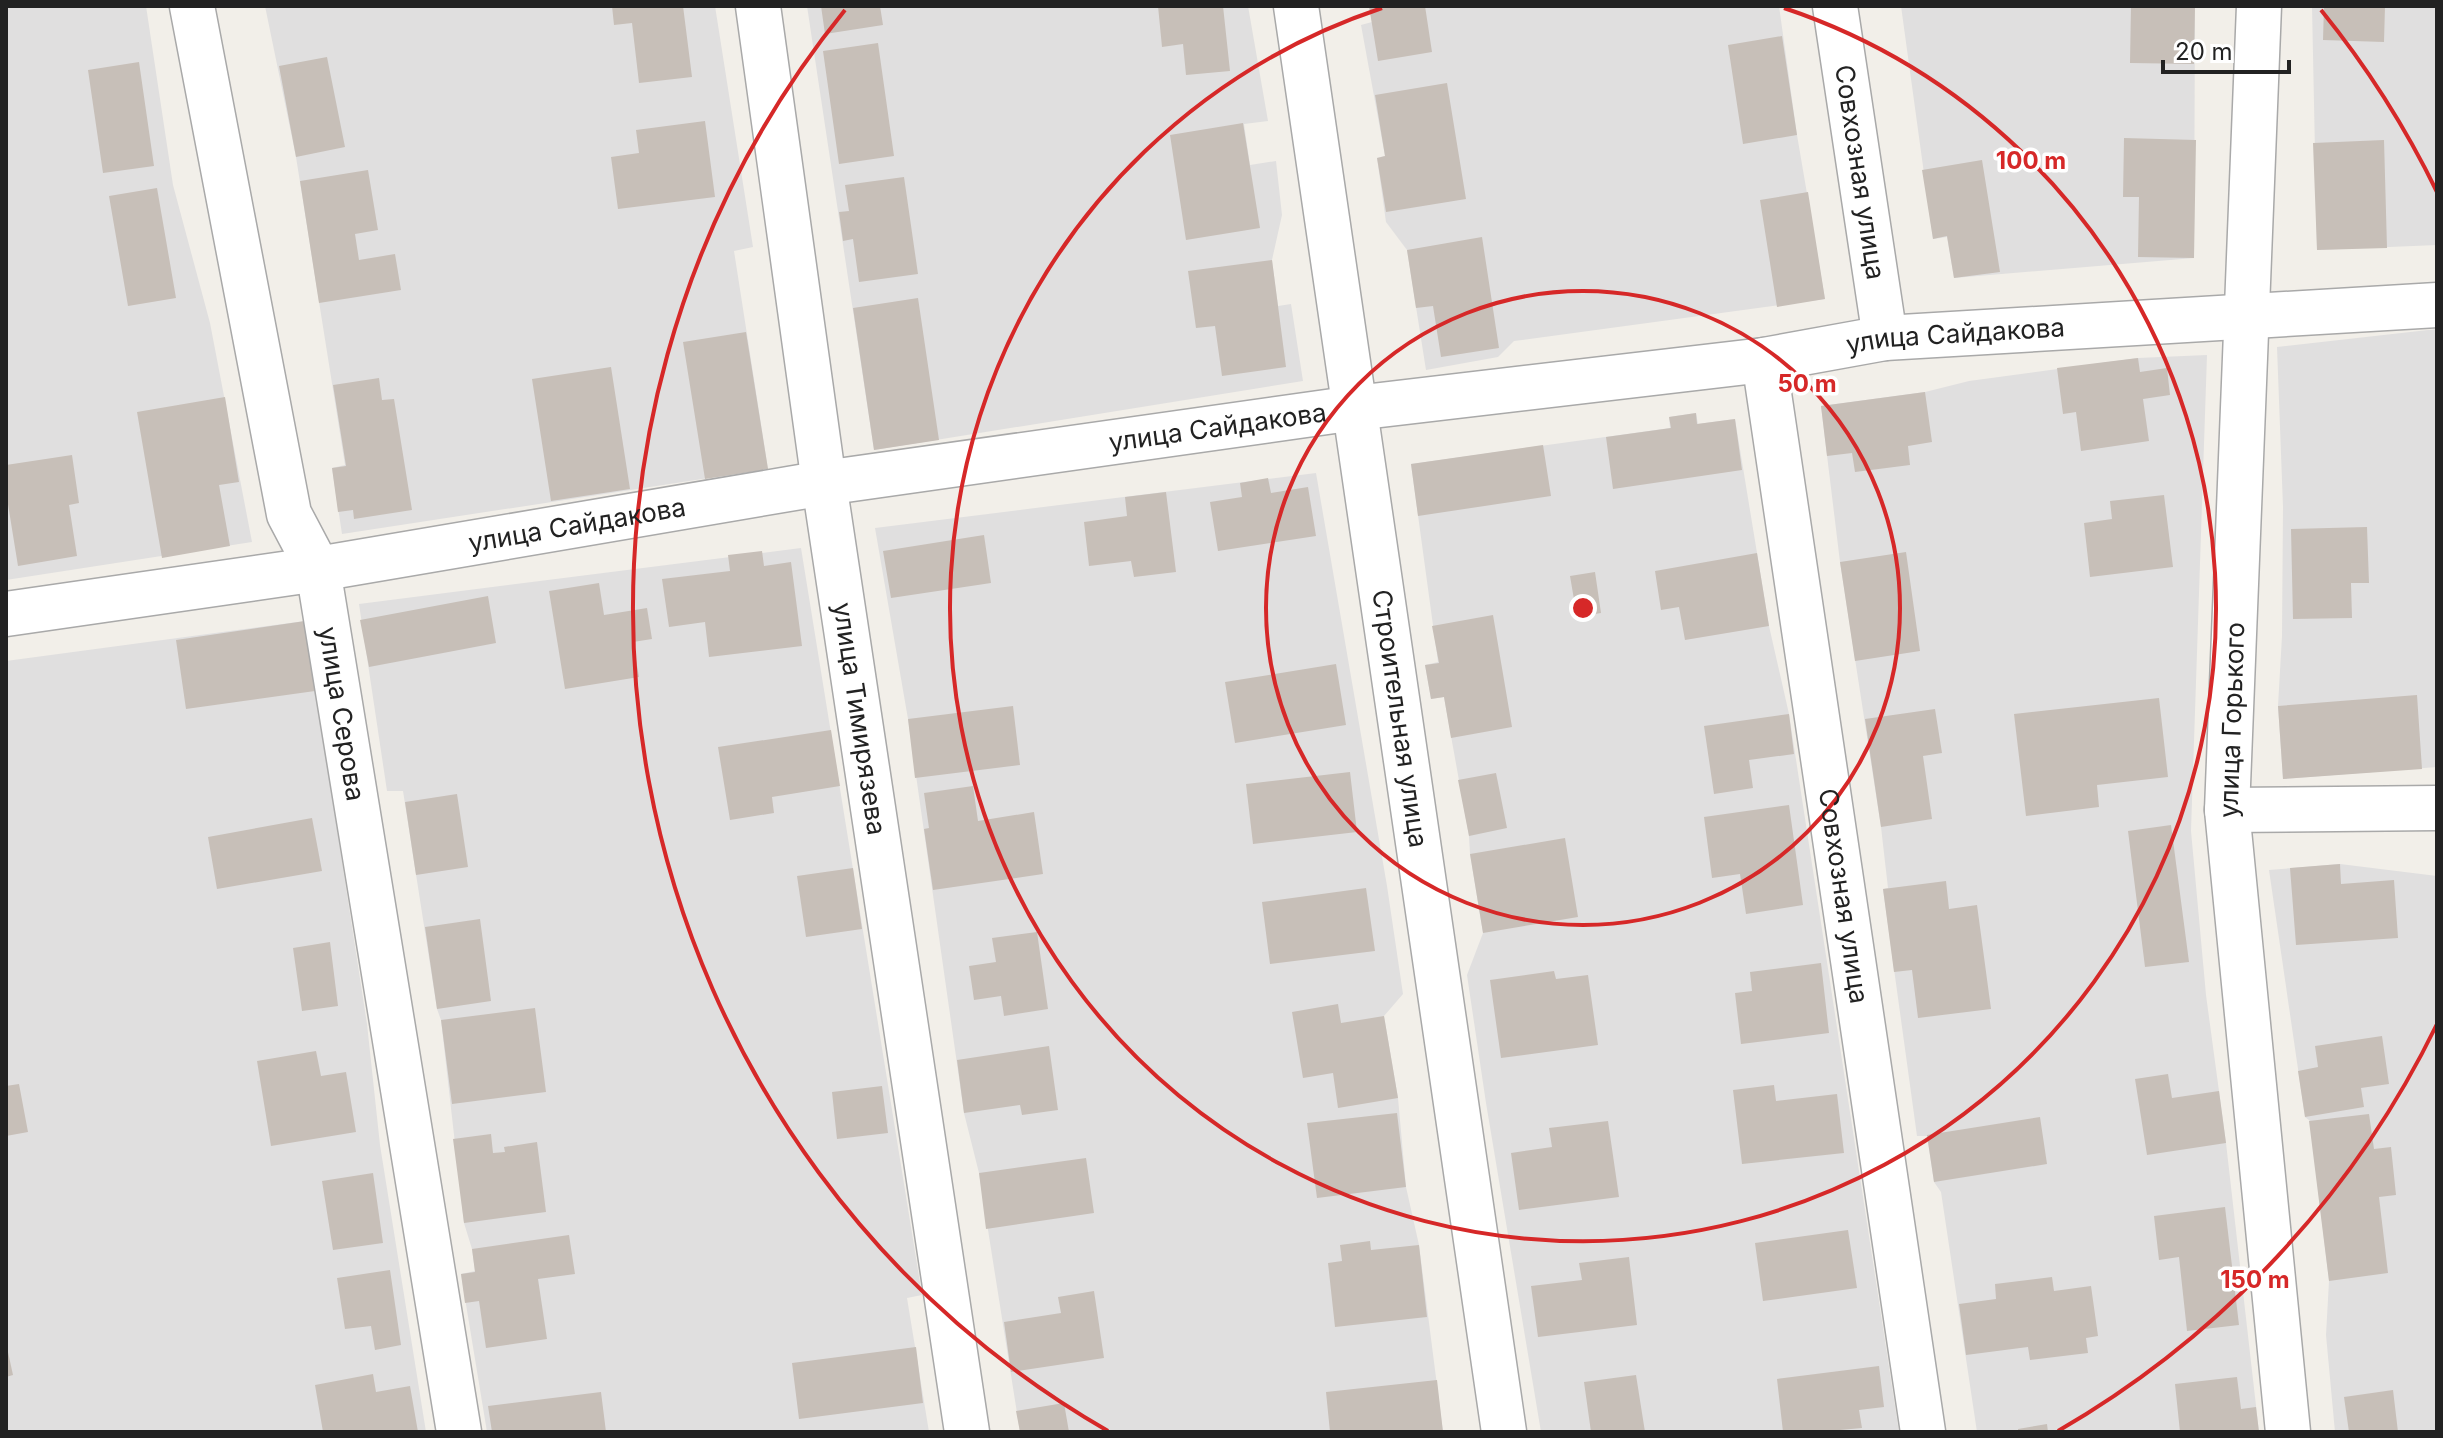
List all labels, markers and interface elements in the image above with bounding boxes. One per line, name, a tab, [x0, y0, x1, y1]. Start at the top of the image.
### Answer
scale bar	[2163, 24, 2289, 74]
text: 20 m	[2175, 37, 2233, 66]
street label: Совхозная улица	[1829, 62, 1892, 282]
text: 100 m	[1996, 146, 2066, 175]
street label: улица Сайдакова	[1843, 311, 2066, 360]
text: 50 m	[1777, 369, 1837, 398]
street label: улица Сайдакова	[1107, 396, 1328, 458]
street label: улица Сайдакова	[466, 491, 688, 558]
street label: Строительная улица	[1366, 587, 1435, 849]
centre of rings	[1569, 594, 1597, 622]
street label: улица Тимирязева	[827, 600, 893, 837]
street label: улица Горького	[2213, 622, 2250, 818]
street label: улица Серова	[313, 624, 372, 803]
street label: Совхозная улица	[1813, 786, 1875, 1006]
text: 150 m	[2220, 1265, 2290, 1294]

